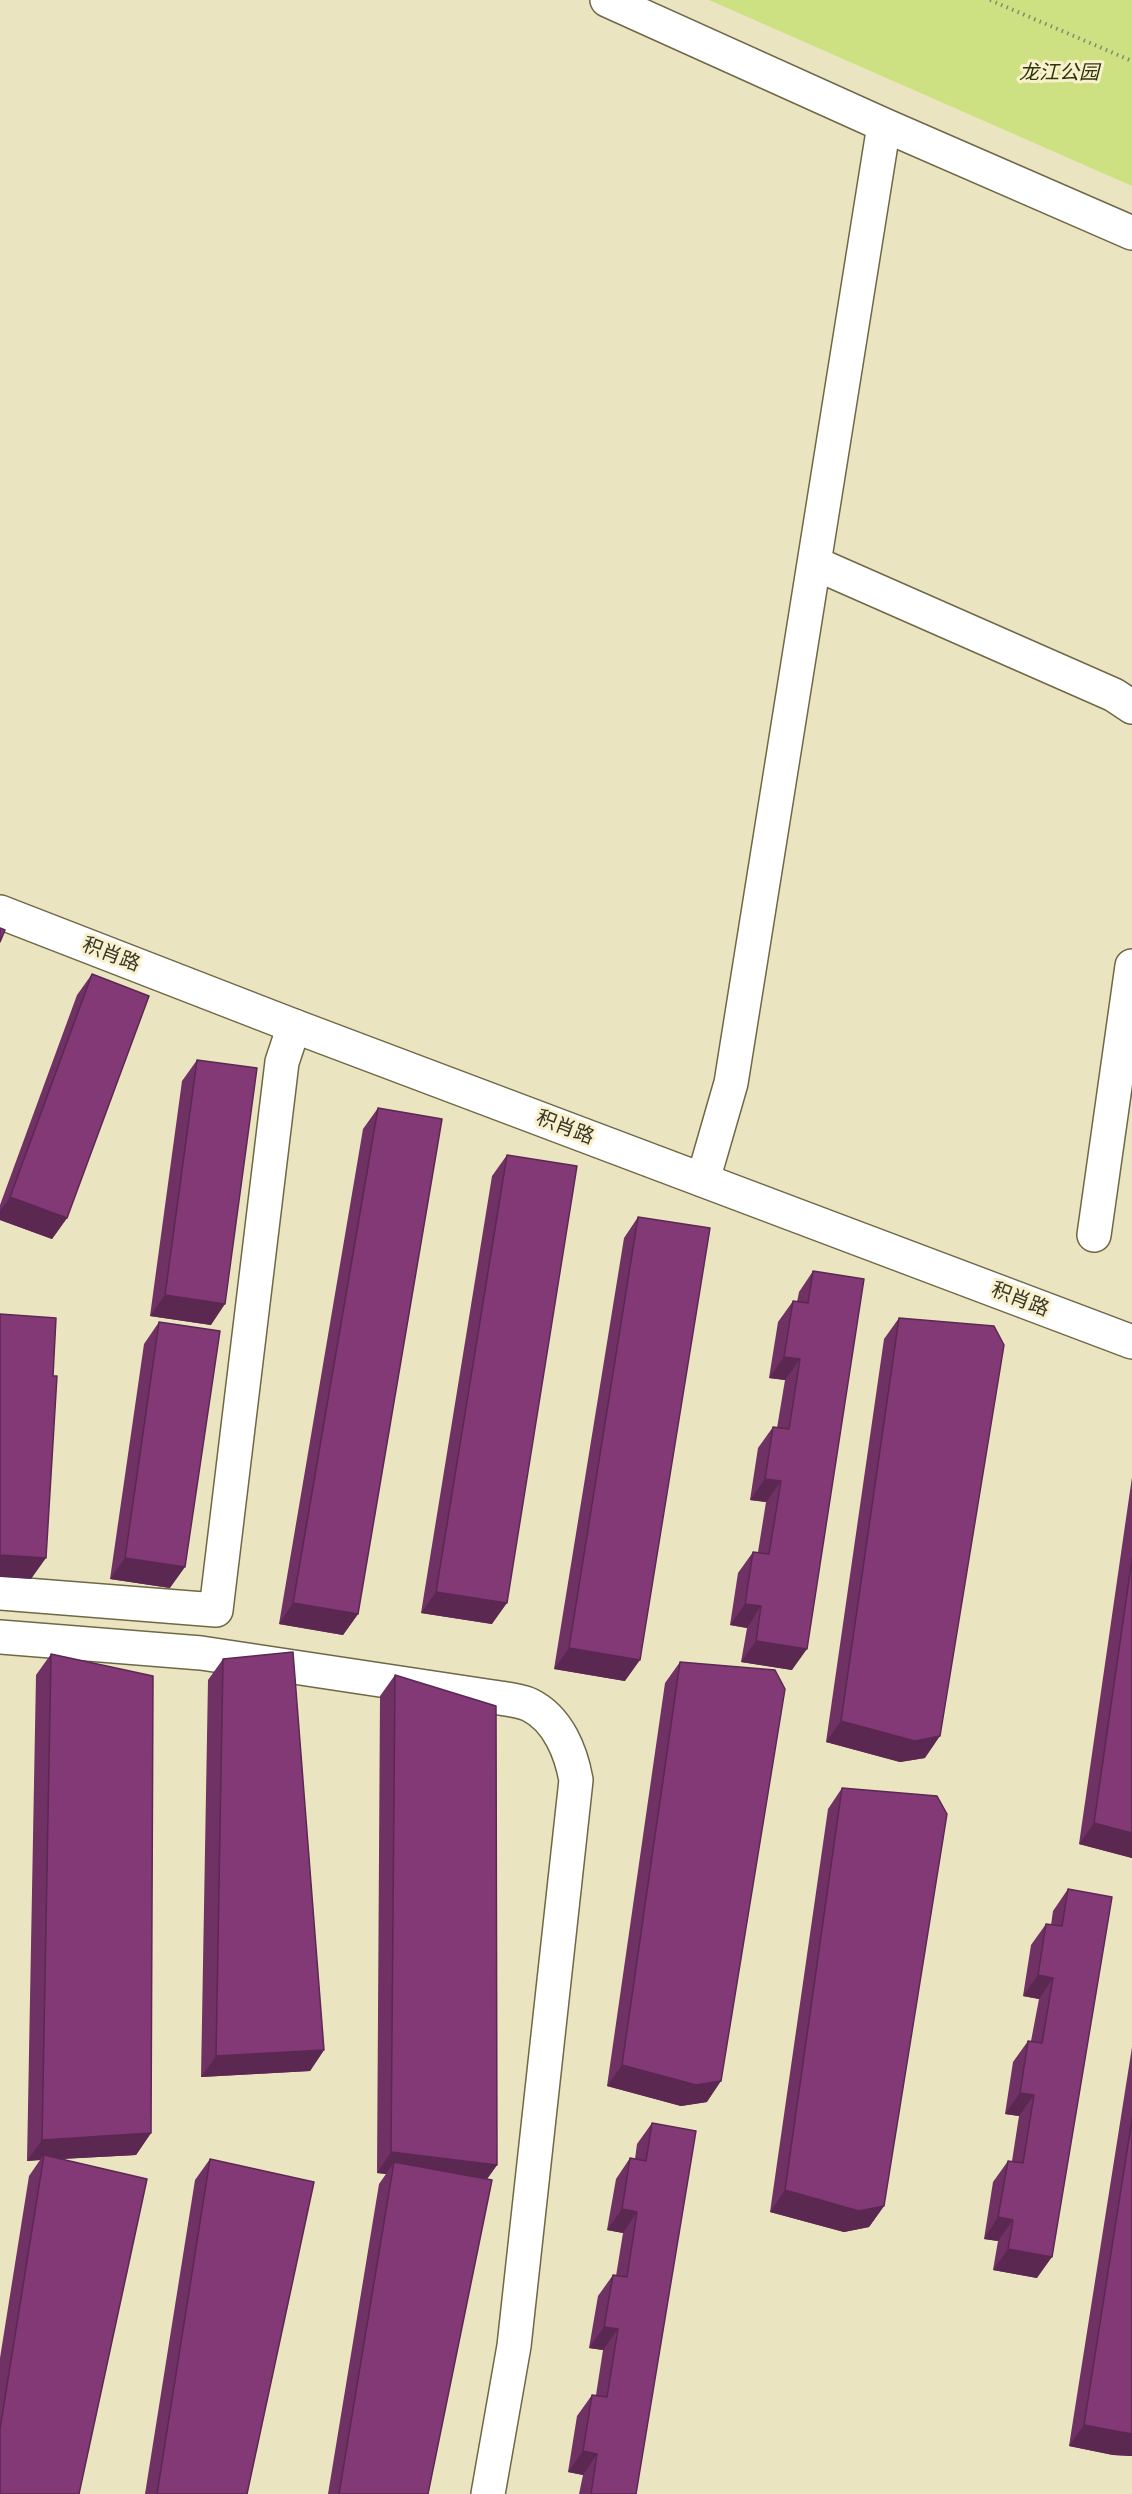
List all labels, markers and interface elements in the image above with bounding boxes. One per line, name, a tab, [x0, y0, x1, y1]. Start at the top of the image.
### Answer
park label: 龙江公园	[1019, 61, 1099, 85]
street label: 积肖路	[79, 933, 143, 977]
street label: 积肖路	[533, 1106, 597, 1150]
street label: 积肖路	[988, 1278, 1052, 1322]

